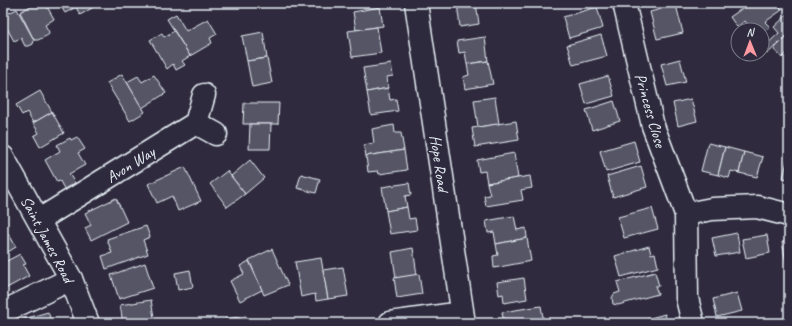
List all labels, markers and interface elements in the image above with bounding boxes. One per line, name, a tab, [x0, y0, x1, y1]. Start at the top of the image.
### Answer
north arrow	[730, 22, 770, 62]
text: N	[746, 25, 756, 39]
street label: Princess Close	[630, 71, 671, 151]
street label: Hope Road	[425, 134, 453, 195]
street label: Avon Way	[103, 141, 160, 187]
street label: Saint James Road	[16, 193, 80, 289]

